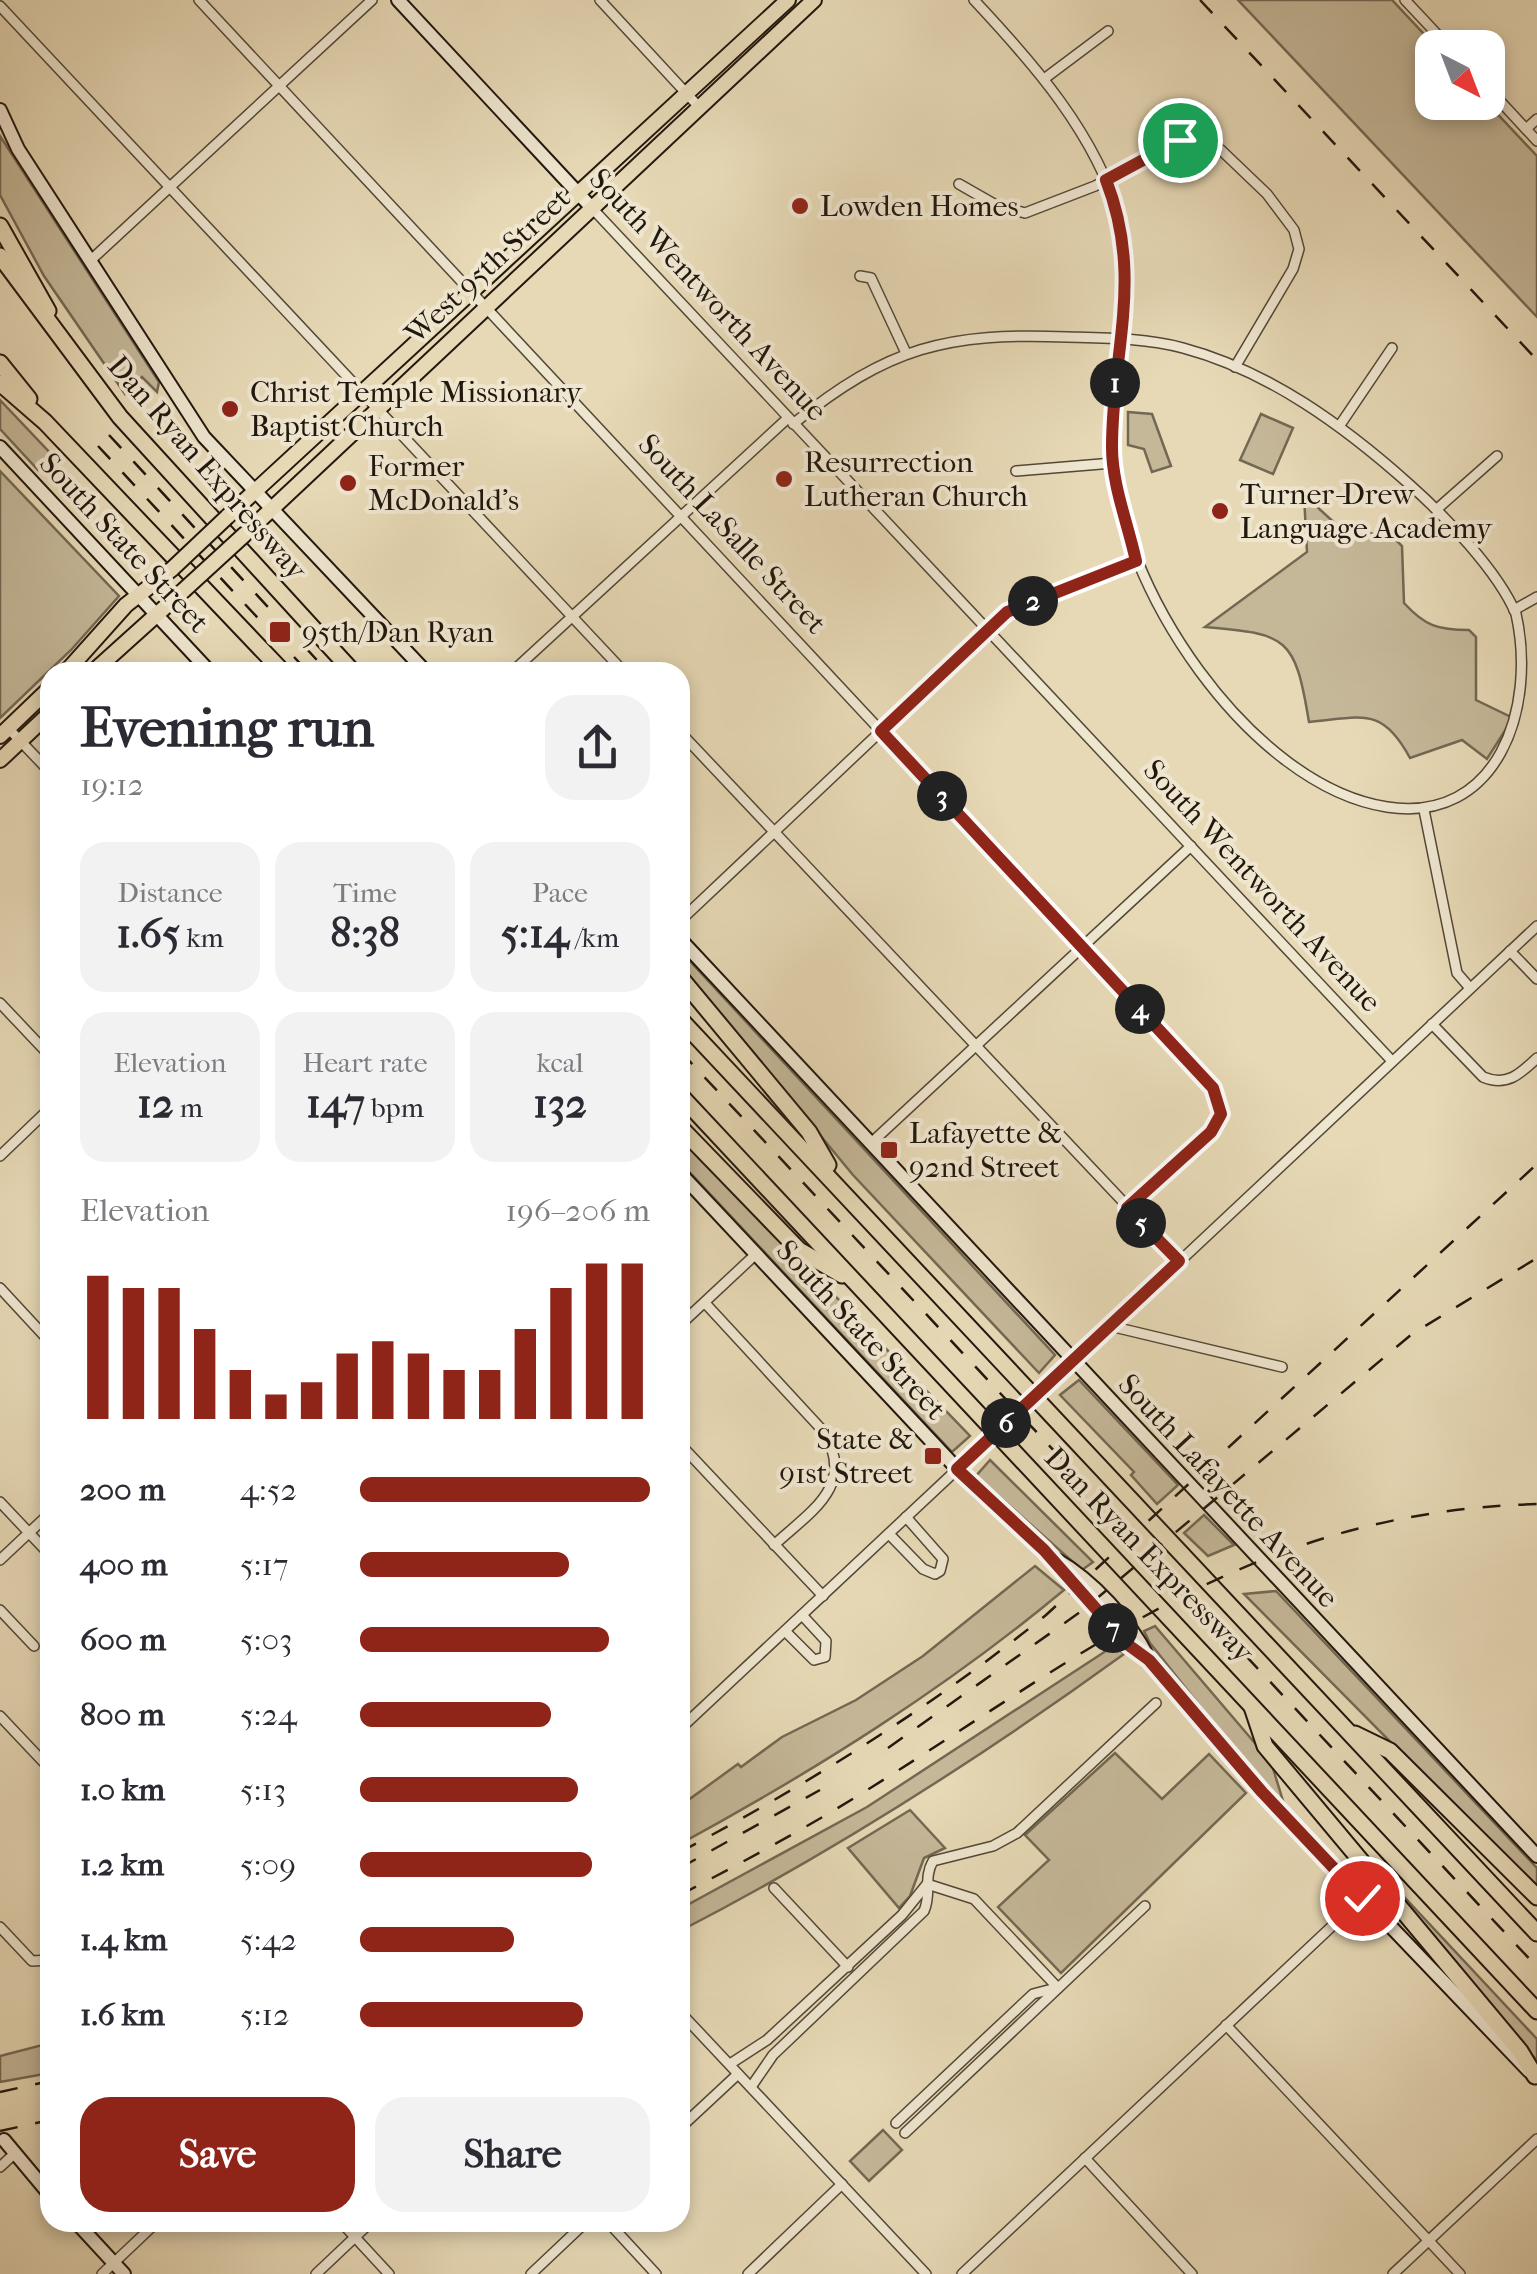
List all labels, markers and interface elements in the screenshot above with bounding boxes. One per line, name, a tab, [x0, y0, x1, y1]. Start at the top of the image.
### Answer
north arrow	[1415, 30, 1505, 120]
map controls	[1415, 30, 1505, 120]
pin	[1138, 98, 1223, 183]
icon: arrive	[1153, 113, 1208, 168]
street label: South Wentworth Avenue	[582, 162, 834, 428]
street label: West 95th Street	[398, 181, 578, 352]
place label: Lowden Homes	[820, 189, 1019, 224]
marker: Lowden Homes	[789, 195, 811, 217]
street label: Dan Ryan Expressway	[100, 349, 315, 588]
pin: 1	[1090, 358, 1140, 408]
text: 1	[1110, 366, 1120, 399]
place label: Christ Temple Missionary Baptist Church	[250, 375, 583, 444]
marker: Christ Temple Missionary Baptist Church	[219, 398, 241, 420]
street label: South LaSalle Street	[631, 427, 834, 641]
place label: Resurrection Lutheran Church	[804, 445, 1028, 514]
street label: South State Street	[32, 446, 216, 640]
place label: Former McDonald's	[368, 449, 519, 518]
marker: Resurrection Lutheran Church	[773, 468, 795, 490]
marker: Former McDonald's	[337, 472, 359, 494]
place label: Turner-Drew Language Academy	[1240, 477, 1493, 546]
marker: Turner-Drew Language Academy	[1209, 500, 1231, 522]
pin: 2	[1008, 576, 1058, 626]
text: 2	[1026, 584, 1040, 617]
place label: 95th/Dan Ryan	[302, 615, 494, 650]
marker: 95th/Dan Ryan	[267, 619, 293, 645]
button: share	[545, 695, 650, 800]
text: Evening run	[80, 696, 374, 760]
street label: South Wentworth Avenue	[1136, 753, 1388, 1019]
text: 19:12	[80, 766, 144, 803]
pin: 3	[917, 771, 967, 821]
text: 3	[936, 779, 948, 812]
text: Distance	[117, 876, 223, 909]
text: Time	[333, 876, 397, 909]
text: Pace	[532, 876, 588, 909]
text: 1.65	[116, 909, 180, 958]
text: 8:38	[330, 909, 400, 958]
text: 5:14	[501, 909, 569, 958]
text: km	[180, 921, 224, 954]
text: /km	[569, 921, 619, 954]
pin: 4	[1115, 984, 1165, 1034]
text: 4	[1132, 992, 1148, 1025]
text: Elevation	[113, 1046, 227, 1079]
text: Heart rate	[302, 1046, 428, 1079]
text: kcal	[536, 1046, 584, 1079]
text: 12	[137, 1079, 174, 1128]
text: 147	[306, 1079, 365, 1128]
text: 132	[533, 1079, 587, 1128]
text: m	[174, 1091, 203, 1124]
text: bpm	[365, 1091, 424, 1124]
place label: Lafayette & 92nd Street	[909, 1116, 1062, 1185]
marker: Lafayette & 92nd Street	[878, 1139, 900, 1161]
text: Elevation	[80, 1192, 209, 1229]
text: 196–206 m	[506, 1192, 650, 1229]
pin: 5	[1116, 1198, 1166, 1248]
text: 5	[1135, 1206, 1147, 1239]
street label: South State Street	[769, 1233, 953, 1427]
street label: South Lafayette Avenue	[1111, 1367, 1345, 1615]
pin: 6	[981, 1398, 1031, 1448]
text: 6	[998, 1406, 1014, 1439]
place label: State & 91st Street	[779, 1422, 913, 1491]
street label: Dan Ryan Expressway	[1037, 1440, 1261, 1671]
marker: State & 91st Street	[922, 1445, 944, 1467]
text: 200 m	[80, 1471, 165, 1508]
text: 4:52	[240, 1471, 297, 1508]
text: 400 m	[80, 1546, 168, 1583]
text: 5:17	[240, 1546, 288, 1583]
pin: 7	[1088, 1603, 1138, 1653]
text: 7	[1106, 1611, 1120, 1644]
text: 600 m	[80, 1621, 166, 1658]
text: 5:03	[240, 1621, 292, 1658]
text: 800 m	[80, 1696, 165, 1733]
text: 5:24	[240, 1696, 297, 1733]
text: 1.0 km	[80, 1771, 165, 1808]
text: 5:13	[240, 1771, 286, 1808]
text: 1.2 km	[80, 1846, 164, 1883]
text: 5:09	[240, 1846, 296, 1883]
pin	[1320, 1856, 1405, 1941]
icon: check	[1335, 1871, 1390, 1926]
text: 1.4 km	[80, 1921, 167, 1958]
text: 5:42	[240, 1921, 297, 1958]
text: 1.6 km	[80, 1996, 165, 2033]
text: 5:12	[240, 1996, 289, 2033]
button: Save	[80, 2097, 355, 2212]
button: Share	[375, 2097, 650, 2212]

